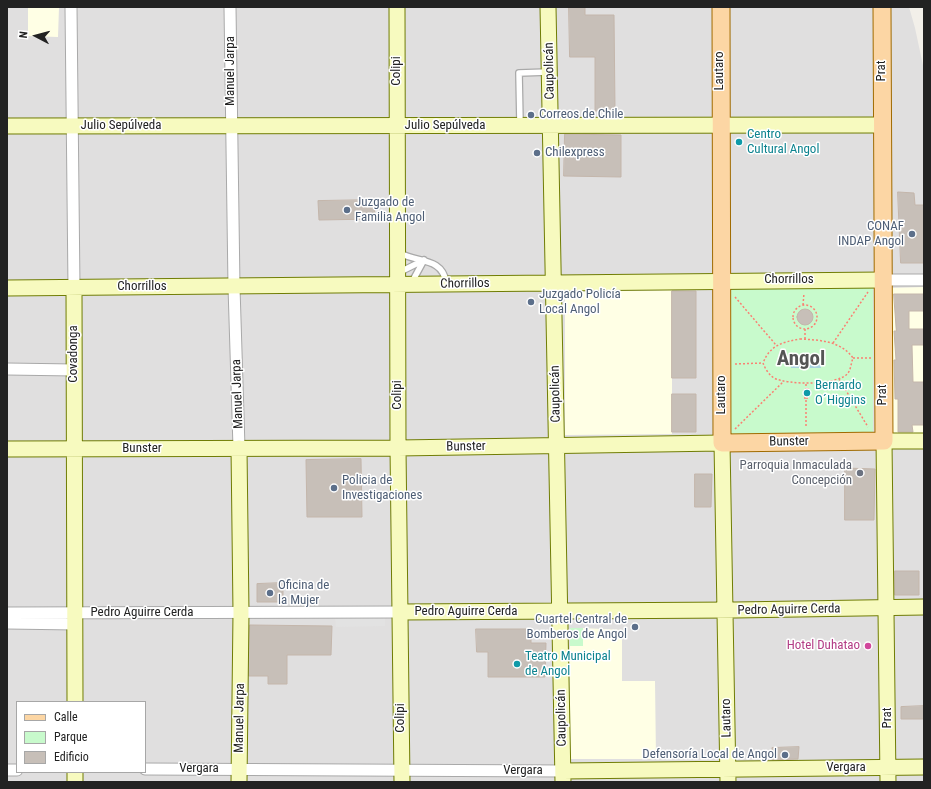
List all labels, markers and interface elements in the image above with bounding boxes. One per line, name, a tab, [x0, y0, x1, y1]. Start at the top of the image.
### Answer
north arrow	[16, 16, 56, 56]
text: N	[17, 31, 30, 39]
street label: Manuel Jarpa	[223, 36, 239, 106]
street label: Caupolicán	[542, 42, 558, 100]
street label: Lautaro	[712, 51, 728, 91]
street label: Colipi	[389, 56, 405, 86]
street label: Prat	[874, 61, 890, 81]
place label: Correos de Chile	[539, 107, 623, 123]
marker: Correos de Chile	[526, 110, 536, 120]
street label: Julio Sepúlveda	[81, 118, 161, 134]
street label: Julio Sepúlveda	[405, 118, 485, 134]
place label: Centro Cultural Angol	[747, 127, 819, 158]
marker: Centro Cultural Angol	[734, 137, 744, 147]
place label: Chilexpress	[545, 145, 605, 161]
marker: Chilexpress	[532, 148, 542, 158]
place label: Juzgado de Familia Angol	[355, 195, 425, 226]
marker: Juzgado de Familia Angol	[342, 205, 352, 215]
place label: CONAF INDAP Angol	[838, 219, 904, 250]
marker: CONAF INDAP Angol	[907, 229, 917, 239]
street label: Chorrillos	[764, 272, 814, 288]
street label: Chorrillos	[440, 276, 490, 292]
street label: Chorrillos	[117, 279, 167, 295]
place label: Juzgado Policía Local Angol	[539, 287, 621, 318]
marker: Juzgado Policía Local Angol	[526, 297, 536, 307]
street label: Covadonga	[66, 325, 82, 383]
district label: Angol	[777, 347, 825, 373]
street label: Manuel Jarpa	[229, 359, 247, 429]
street label: Caupolicán	[548, 365, 564, 423]
street label: Lautaro	[714, 375, 730, 415]
place label: Bernardo O´Higgins	[815, 378, 866, 409]
street label: Colipi	[390, 380, 406, 410]
street label: Prat	[875, 385, 891, 405]
marker: Bernardo O´Higgins	[802, 388, 812, 398]
street label: Bunster	[769, 434, 809, 450]
street label: Bunster	[446, 439, 486, 455]
street label: Bunster	[122, 441, 162, 457]
place label: Parroquia Inmaculada Concepción	[740, 458, 852, 489]
marker: Parroquia Inmaculada Concepción	[855, 468, 865, 478]
place label: Policia de Investigaciones	[342, 473, 422, 504]
marker: Policia de Investigaciones	[329, 483, 339, 493]
place label: Oficina de la Mujer	[278, 578, 329, 609]
marker: Oficina de la Mujer	[265, 588, 275, 598]
street label: Pedro Aguirre Cerda	[737, 601, 841, 619]
street label: Pedro Aguirre Cerda	[414, 604, 518, 620]
street label: Pedro Aguirre Cerda	[90, 605, 194, 621]
place label: Cuartel Central de Bomberos de Angol	[527, 612, 627, 643]
marker: Cuartel Central de Bomberos de Angol	[630, 622, 640, 632]
place label: Hotel Duhatao	[787, 638, 860, 654]
marker: Hotel Duhatao	[863, 641, 873, 651]
place label: Teatro Municipal de Angol	[525, 649, 611, 680]
marker: Teatro Municipal de Angol	[512, 659, 522, 669]
street label: Manuel Jarpa	[232, 683, 248, 753]
street label: Caupolicán	[554, 689, 570, 747]
street label: Lautaro	[719, 698, 735, 738]
legend	[16, 701, 146, 773]
street label: Colipi	[393, 703, 409, 733]
street label: Prat	[880, 708, 896, 728]
text: Calle	[54, 710, 78, 724]
text: Parque	[54, 730, 87, 744]
place label: Defensoría Local de Angol	[642, 747, 777, 763]
text: Edificio	[54, 750, 89, 764]
marker: Defensoría Local de Angol	[780, 750, 790, 760]
street label: Vergara	[826, 760, 866, 776]
street label: Vergara	[179, 761, 219, 777]
street label: Vergara	[503, 763, 543, 779]

